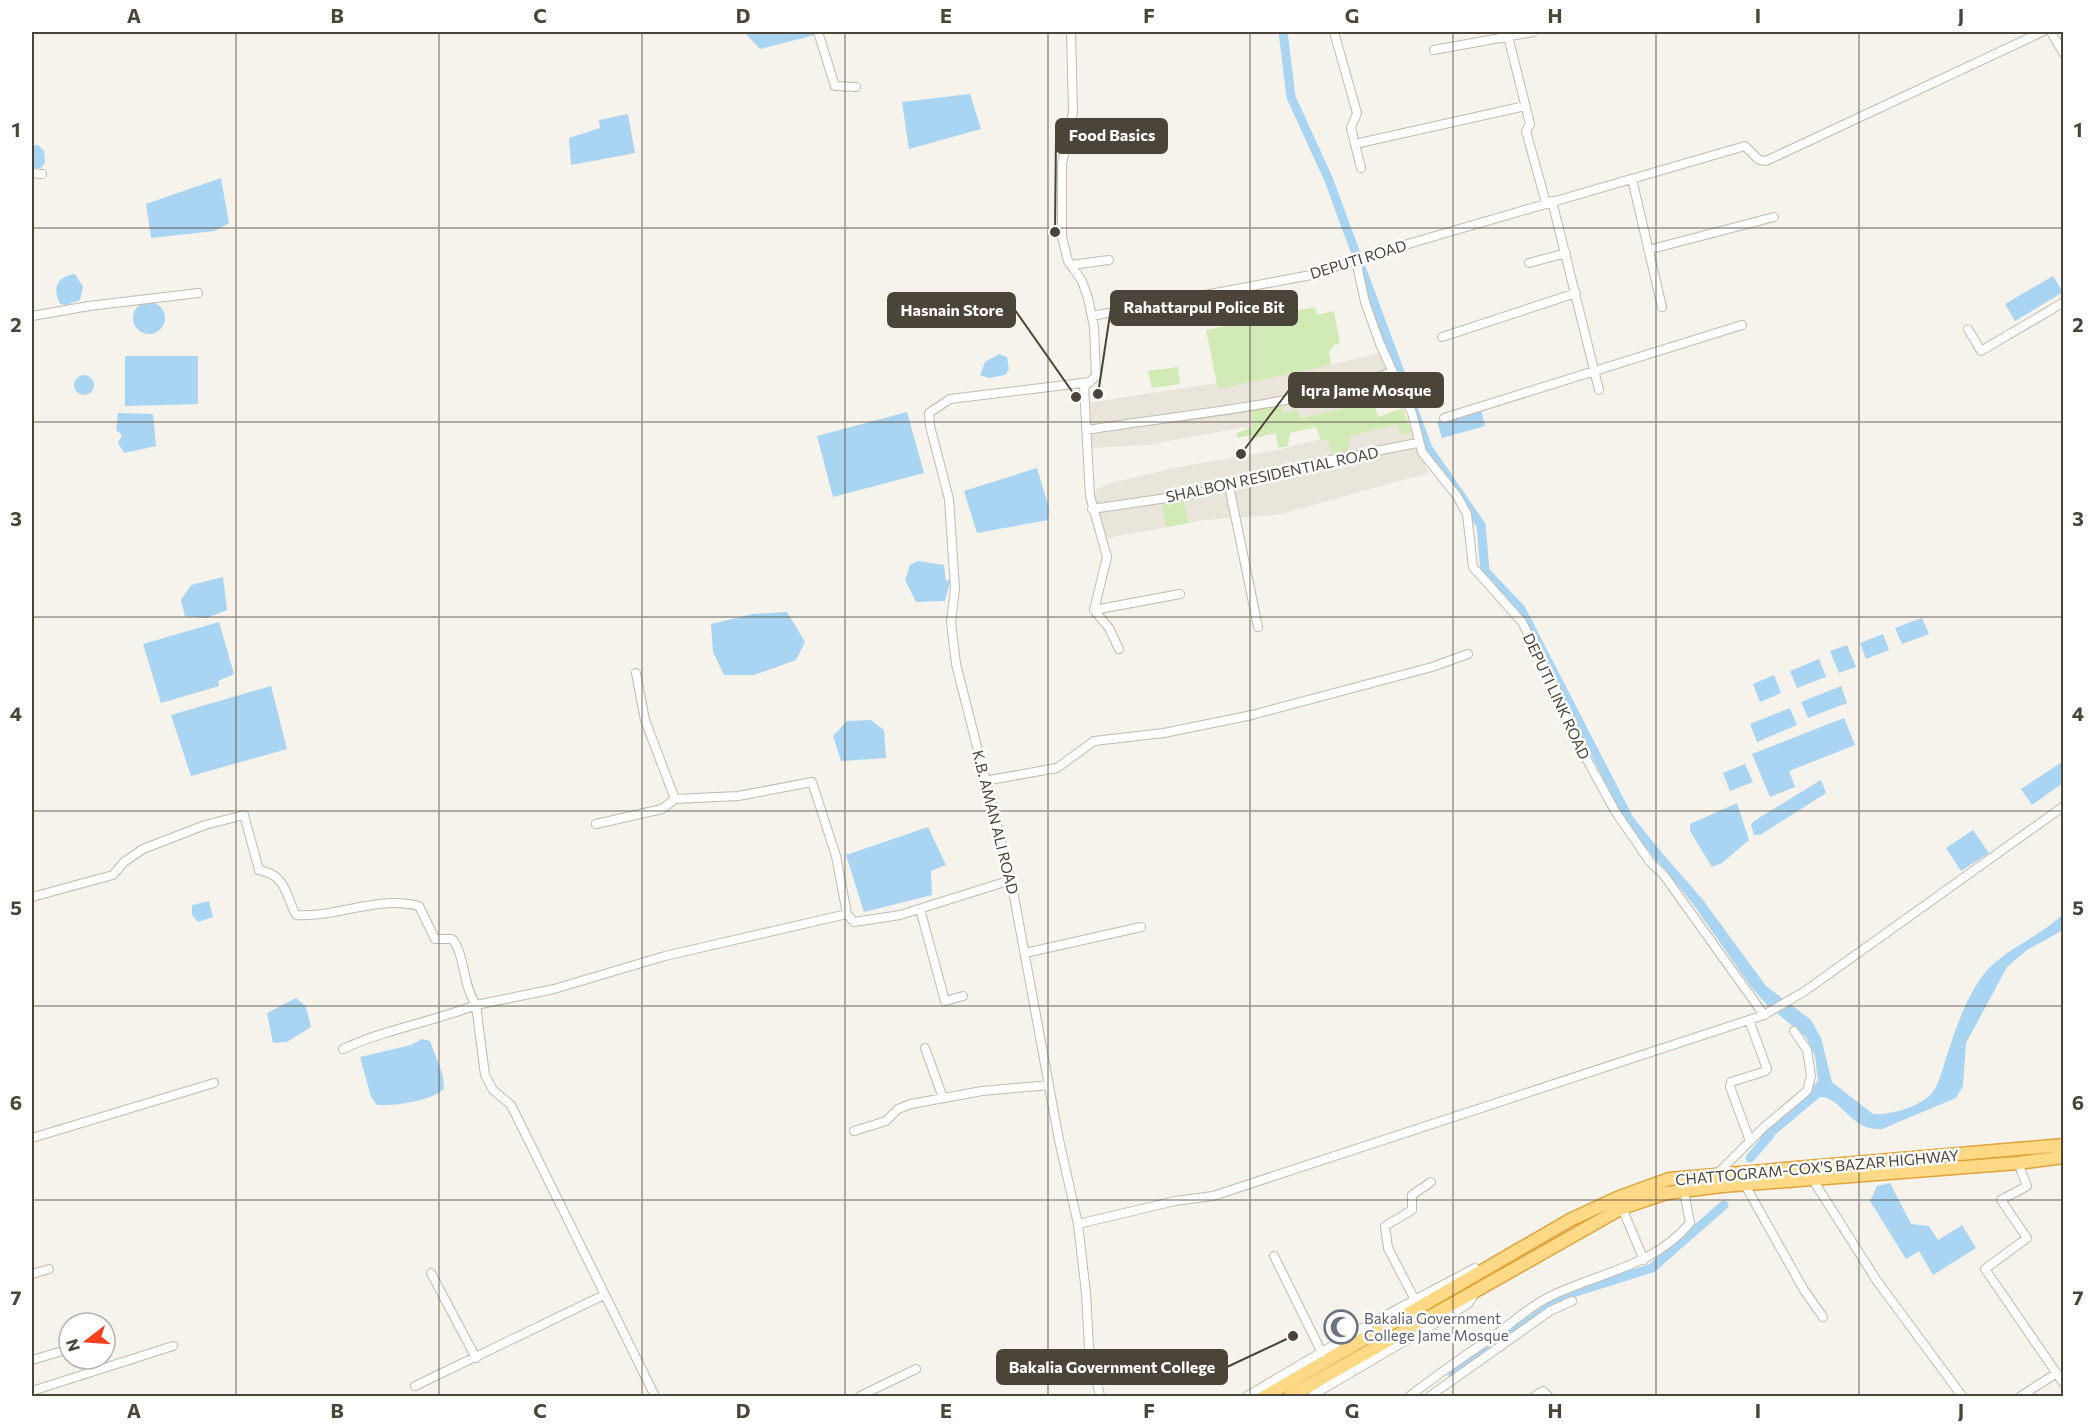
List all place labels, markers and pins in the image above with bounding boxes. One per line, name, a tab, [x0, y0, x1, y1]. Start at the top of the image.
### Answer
callout: Food Basics	[1056, 119, 1167, 153]
callout: Rahattarpul Police Bit	[1111, 291, 1297, 325]
callout: Hasnain Store	[888, 293, 1015, 327]
callout: Iqra Jame Mosque	[1289, 373, 1443, 407]
mosque icon: Bakalia Government College Jame Mosque	[1323, 1309, 1359, 1345]
place label: Bakalia Government College Jame Mosque	[1364, 1309, 1509, 1344]
callout: Bakalia Government College	[997, 1350, 1227, 1384]

